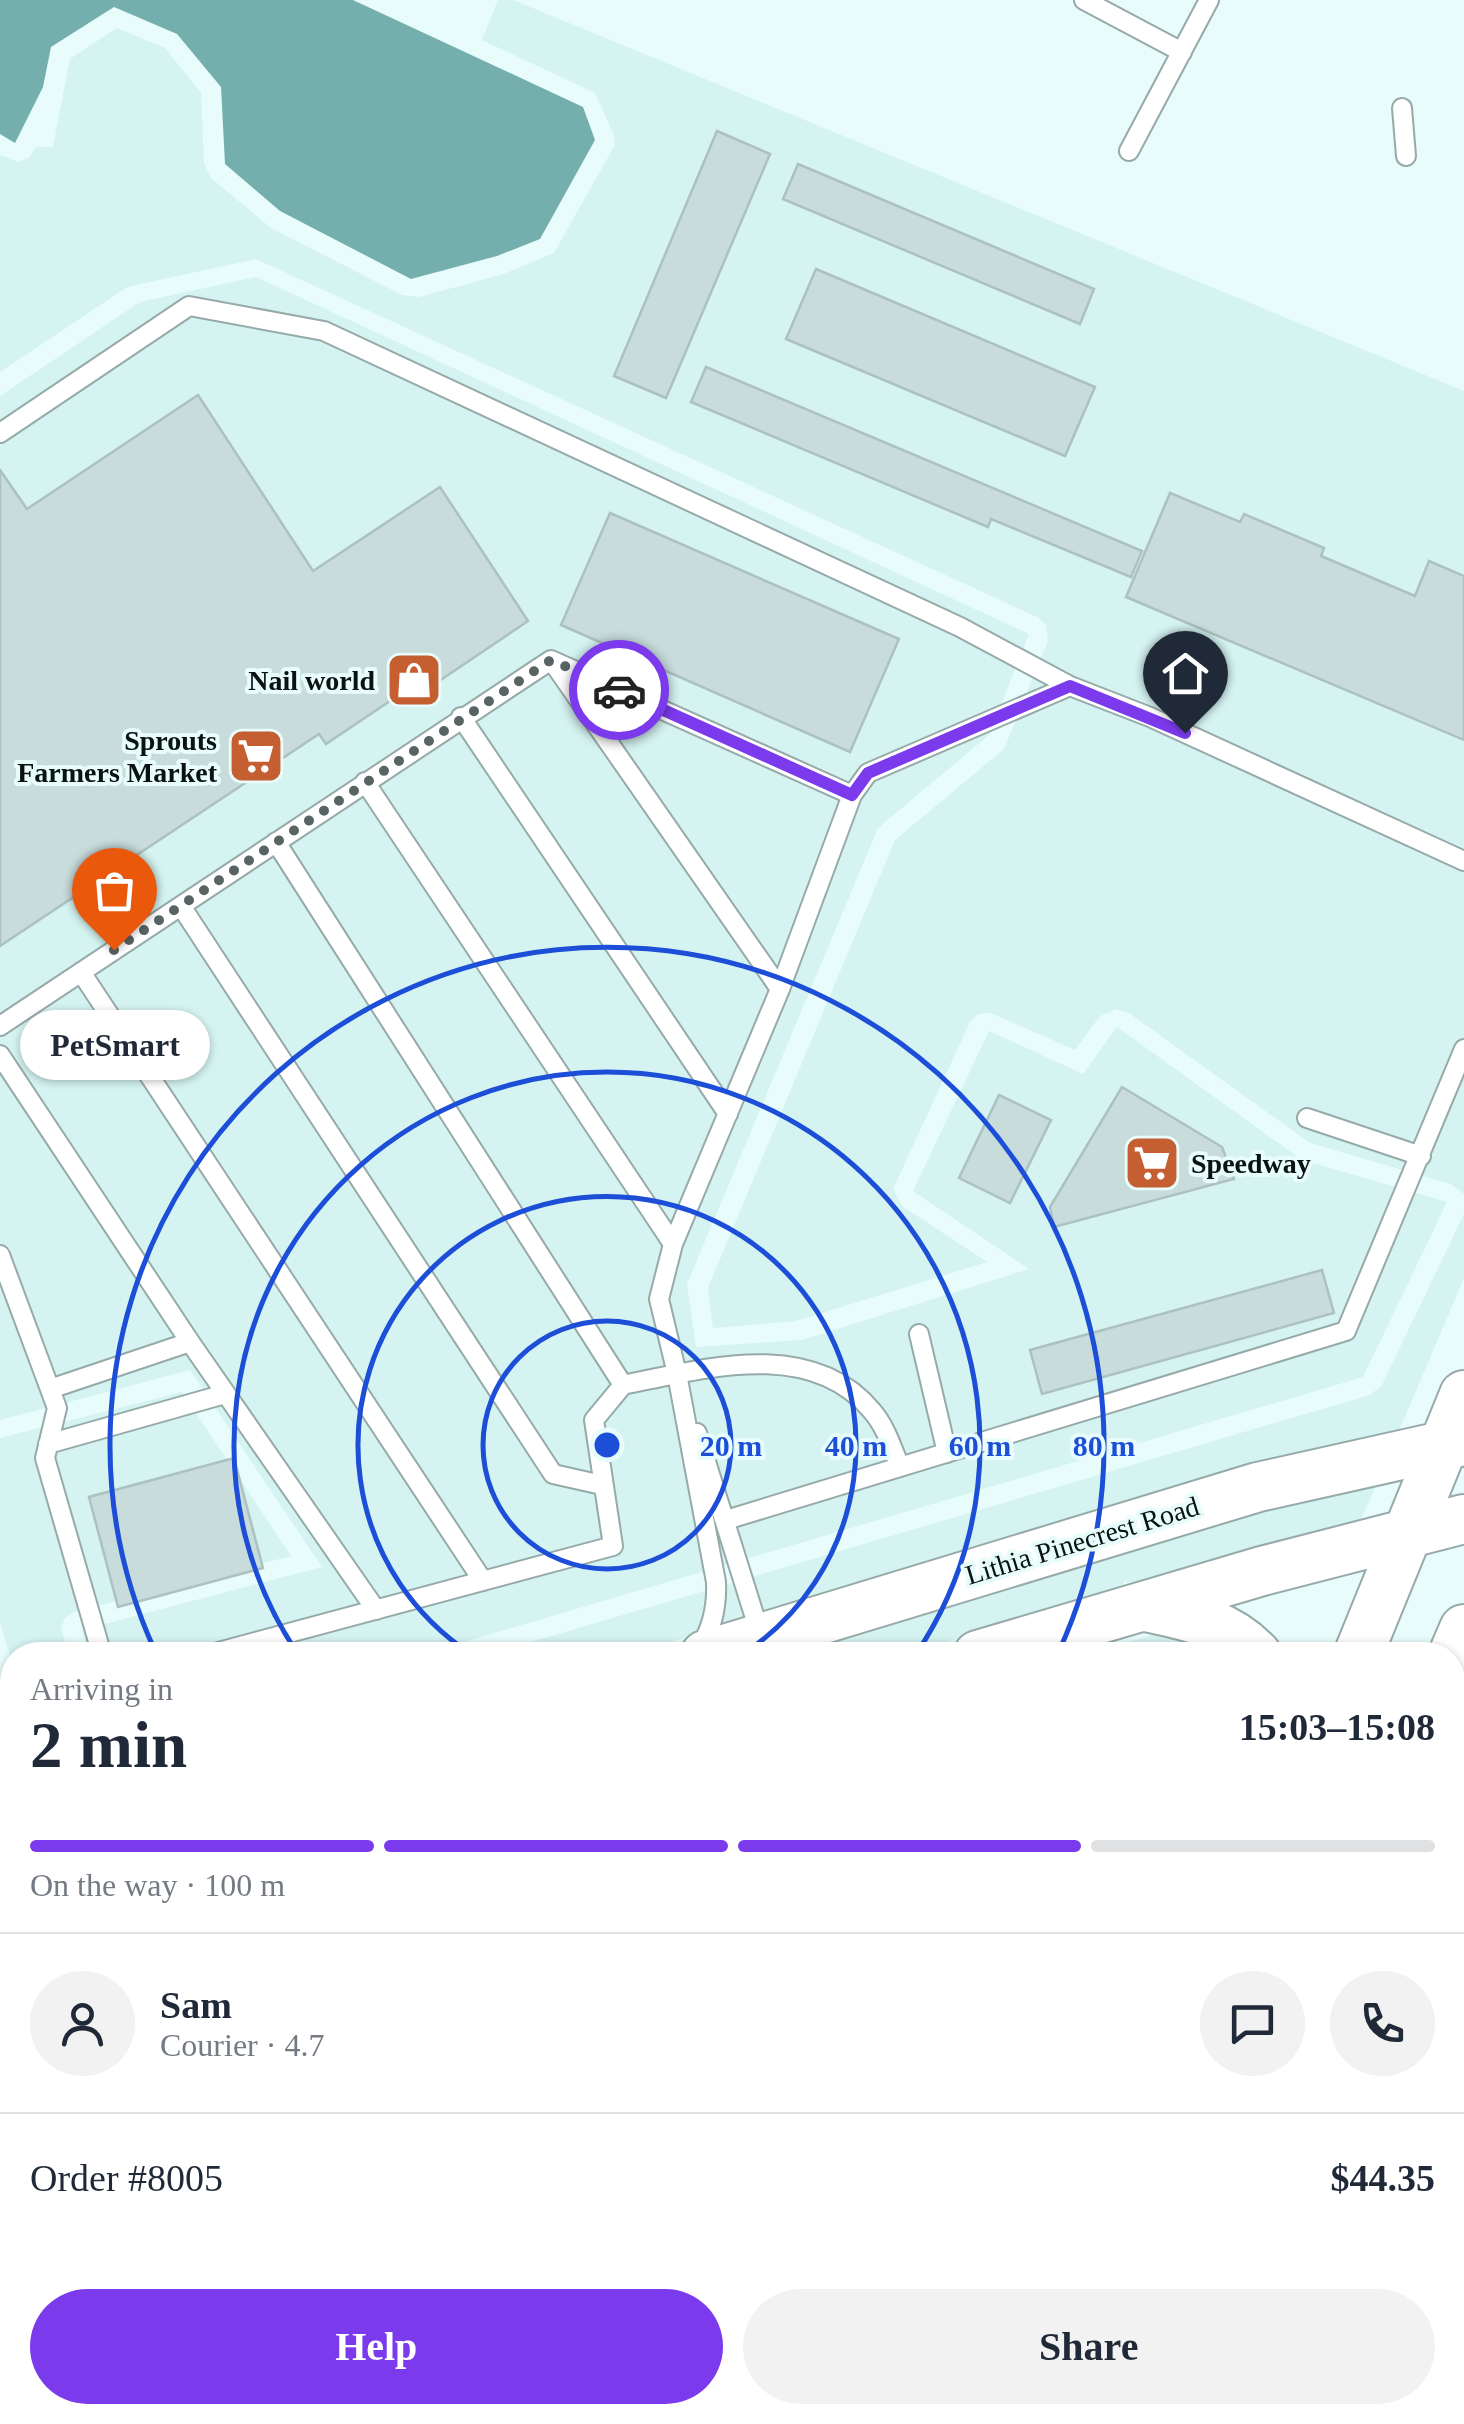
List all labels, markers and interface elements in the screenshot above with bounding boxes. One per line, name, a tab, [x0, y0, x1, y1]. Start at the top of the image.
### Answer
pin	[1143, 631, 1228, 734]
courier	[569, 640, 669, 740]
icon: home	[1158, 646, 1213, 701]
shop icon: Nail world	[384, 650, 444, 710]
icon: car	[592, 663, 647, 718]
place label: Nail world	[248, 665, 375, 696]
place label: Sprouts Farmers Market	[17, 725, 218, 788]
supermarket icon: Sprouts Farmers Market	[226, 726, 286, 786]
pin	[72, 848, 157, 951]
icon: bag	[87, 863, 142, 918]
callout: PetSmart	[19, 1010, 209, 1080]
text: PetSmart	[50, 1027, 180, 1063]
supermarket icon: Speedway	[1122, 1133, 1182, 1193]
place label: Speedway	[1191, 1148, 1311, 1179]
centre of rings	[589, 1427, 625, 1463]
text: 20 m	[700, 1429, 762, 1462]
text: 40 m	[825, 1429, 887, 1462]
text: 60 m	[949, 1429, 1011, 1462]
text: 80 m	[1073, 1429, 1135, 1462]
street label: Lithia Pinecrest Road	[962, 1490, 1203, 1591]
text: Arriving in	[30, 1671, 173, 1707]
text: 15:03–15:08	[1239, 1706, 1435, 1748]
text: 2 min	[30, 1709, 187, 1781]
text: On the way · 100 m	[30, 1867, 285, 1903]
button: person	[30, 1971, 135, 2076]
button: chat	[1200, 1971, 1305, 2076]
button: phone	[1330, 1971, 1435, 2076]
text: Sam	[160, 1984, 232, 2026]
text: Courier · 4.7	[160, 2027, 324, 2063]
text: Order #8005	[30, 2157, 223, 2199]
text: $44.35	[1331, 2157, 1435, 2199]
button: Help	[30, 2289, 723, 2404]
button: Share	[743, 2289, 1435, 2404]

